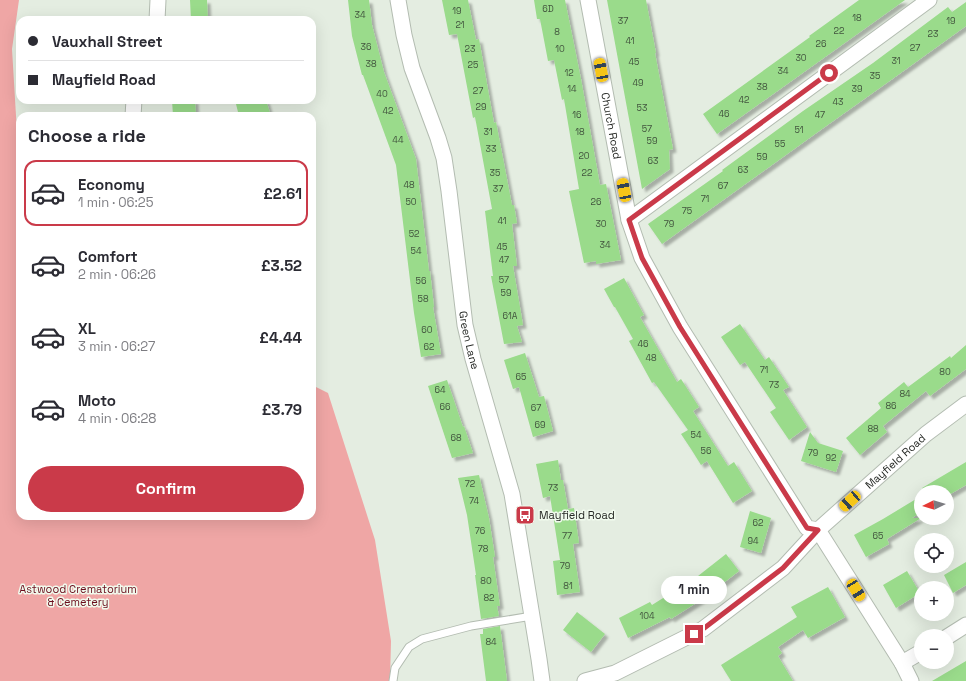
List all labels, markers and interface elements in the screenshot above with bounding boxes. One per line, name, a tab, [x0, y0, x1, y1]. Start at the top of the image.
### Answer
house number: 6D	[542, 3, 554, 15]
house number: 19	[452, 5, 462, 17]
house number: 34	[354, 9, 366, 21]
house number: 18	[852, 12, 862, 24]
house number: 37	[618, 15, 628, 27]
house number: 19	[946, 15, 956, 27]
house number: 21	[455, 19, 465, 31]
house number: 22	[834, 25, 844, 37]
house number: 8	[554, 26, 560, 38]
house number: 23	[928, 28, 938, 40]
text: Vauxhall Street	[52, 32, 163, 51]
house number: 41	[625, 35, 635, 47]
house number: 26	[816, 38, 827, 50]
house number: 36	[361, 41, 372, 53]
house number: 27	[910, 42, 920, 54]
house number: 23	[465, 43, 475, 55]
house number: 10	[555, 43, 565, 55]
house number: 30	[795, 52, 807, 64]
house number: 31	[891, 55, 901, 67]
house number: 45	[628, 56, 640, 68]
car	[593, 57, 609, 83]
house number: 38	[365, 58, 377, 70]
house number: 25	[468, 59, 478, 71]
route start	[820, 64, 838, 82]
house number: 34	[777, 65, 789, 77]
house number: 12	[564, 67, 574, 79]
text: Mayfield Road	[52, 70, 156, 89]
house number: 35	[870, 70, 880, 82]
house number: 49	[632, 77, 644, 89]
house number: 38	[756, 81, 768, 93]
house number: 14	[567, 83, 577, 95]
house number: 39	[852, 83, 862, 95]
house number: 27	[473, 85, 483, 97]
house number: 40	[376, 88, 388, 100]
street label: Church Road	[598, 91, 625, 160]
house number: 42	[738, 94, 750, 106]
house number: 43	[832, 96, 844, 108]
house number: 29	[476, 101, 486, 113]
house number: 53	[637, 102, 647, 114]
house number: 42	[382, 105, 394, 117]
house number: 46	[718, 108, 730, 120]
house number: 16	[572, 109, 582, 121]
house number: 47	[815, 109, 825, 121]
house number: 57	[642, 123, 652, 135]
text: Choose a ride	[28, 124, 146, 147]
house number: 51	[794, 124, 804, 136]
house number: 31	[483, 126, 493, 138]
house number: 18	[575, 126, 585, 138]
house number: 44	[392, 134, 404, 146]
house number: 59	[647, 135, 657, 147]
house number: 55	[775, 138, 785, 150]
house number: 33	[486, 143, 496, 155]
house number: 20	[578, 150, 590, 162]
house number: 59	[757, 151, 767, 163]
house number: 63	[648, 155, 658, 167]
house number: 63	[738, 164, 748, 176]
house number: 35	[490, 167, 500, 179]
house number: 22	[582, 167, 592, 179]
icon: car	[30, 175, 66, 211]
text: Economy	[78, 175, 145, 194]
car	[616, 177, 632, 203]
house number: 48	[403, 179, 415, 191]
house number: 67	[718, 180, 728, 192]
house number: 37	[493, 183, 503, 195]
text: £2.61	[263, 184, 302, 203]
house number: 71	[701, 193, 710, 205]
text: 1 min · 06:25	[78, 194, 153, 211]
house number: 50	[405, 196, 417, 208]
house number: 26	[591, 196, 602, 208]
house number: 75	[682, 205, 692, 217]
house number: 41	[497, 215, 507, 227]
house number: 30	[595, 218, 607, 230]
house number: 79	[664, 218, 674, 230]
house number: 52	[409, 228, 419, 240]
house number: 34	[599, 239, 611, 251]
house number: 45	[496, 241, 508, 253]
house number: 54	[410, 245, 422, 257]
icon: car	[30, 247, 66, 283]
text: Comfort	[78, 247, 138, 266]
house number: 47	[499, 254, 509, 266]
text: £3.52	[261, 256, 302, 275]
text: 2 min · 06:26	[78, 266, 156, 283]
house number: 57	[499, 274, 509, 286]
house number: 56	[416, 275, 427, 287]
house number: 59	[501, 287, 511, 299]
house number: 58	[418, 293, 429, 305]
street label: Green Lane	[456, 310, 483, 371]
house number: 61A	[503, 310, 518, 322]
icon: car	[30, 319, 66, 355]
text: XL	[78, 319, 96, 338]
house number: 60	[421, 324, 433, 336]
text: £4.44	[259, 328, 302, 347]
text: 3 min · 06:27	[78, 338, 155, 355]
house number: 46	[637, 338, 649, 350]
house number: 62	[424, 341, 434, 353]
house number: 48	[645, 352, 657, 364]
house number: 71	[760, 364, 769, 376]
house number: 80	[939, 366, 951, 378]
house number: 65	[516, 371, 526, 383]
house number: 73	[769, 379, 779, 391]
house number: 64	[434, 384, 446, 396]
house number: 84	[899, 388, 911, 400]
icon: car	[30, 391, 66, 427]
text: Moto	[78, 391, 116, 410]
text: £3.79	[262, 400, 302, 419]
house number: 86	[885, 400, 897, 412]
house number: 66	[439, 401, 451, 413]
house number: 67	[531, 402, 541, 414]
text: 4 min · 06:28	[78, 410, 156, 427]
house number: 69	[534, 419, 546, 431]
house number: 88	[867, 423, 879, 435]
house number: 54	[690, 429, 702, 441]
street label: Mayfield Road	[862, 431, 928, 492]
house number: 68	[450, 432, 462, 444]
house number: 56	[701, 445, 712, 457]
house number: 79	[808, 447, 818, 459]
house number: 92	[826, 452, 836, 464]
button: Confirm	[28, 466, 304, 512]
house number: 72	[465, 478, 475, 490]
house number: 73	[548, 482, 558, 494]
north arrow	[914, 485, 954, 525]
map controls	[914, 485, 954, 669]
car	[837, 489, 863, 513]
house number: 74	[469, 495, 479, 507]
bus stop icon: Mayfield Road	[514, 504, 536, 526]
place label: Mayfield Road	[539, 508, 615, 522]
house number: 62	[753, 517, 763, 529]
house number: 76	[475, 525, 486, 537]
house number: 77	[562, 530, 572, 542]
house number: 65	[873, 530, 883, 542]
button: locate	[914, 533, 954, 573]
house number: 94	[747, 535, 759, 547]
house number: 78	[478, 543, 489, 555]
house number: 79	[560, 560, 570, 572]
house number: 80	[480, 575, 492, 587]
callout: 1 min	[661, 576, 727, 604]
car	[845, 577, 867, 603]
house number: 81	[563, 580, 573, 592]
text: 1 min	[678, 581, 710, 598]
button: +	[914, 581, 954, 621]
park label: Astwood Crematorium & Cemetery	[19, 582, 137, 609]
house number: 82	[483, 592, 495, 604]
house number: 104	[639, 610, 655, 622]
route end	[685, 625, 703, 643]
button: −	[914, 629, 954, 669]
house number: 84	[485, 636, 497, 648]

